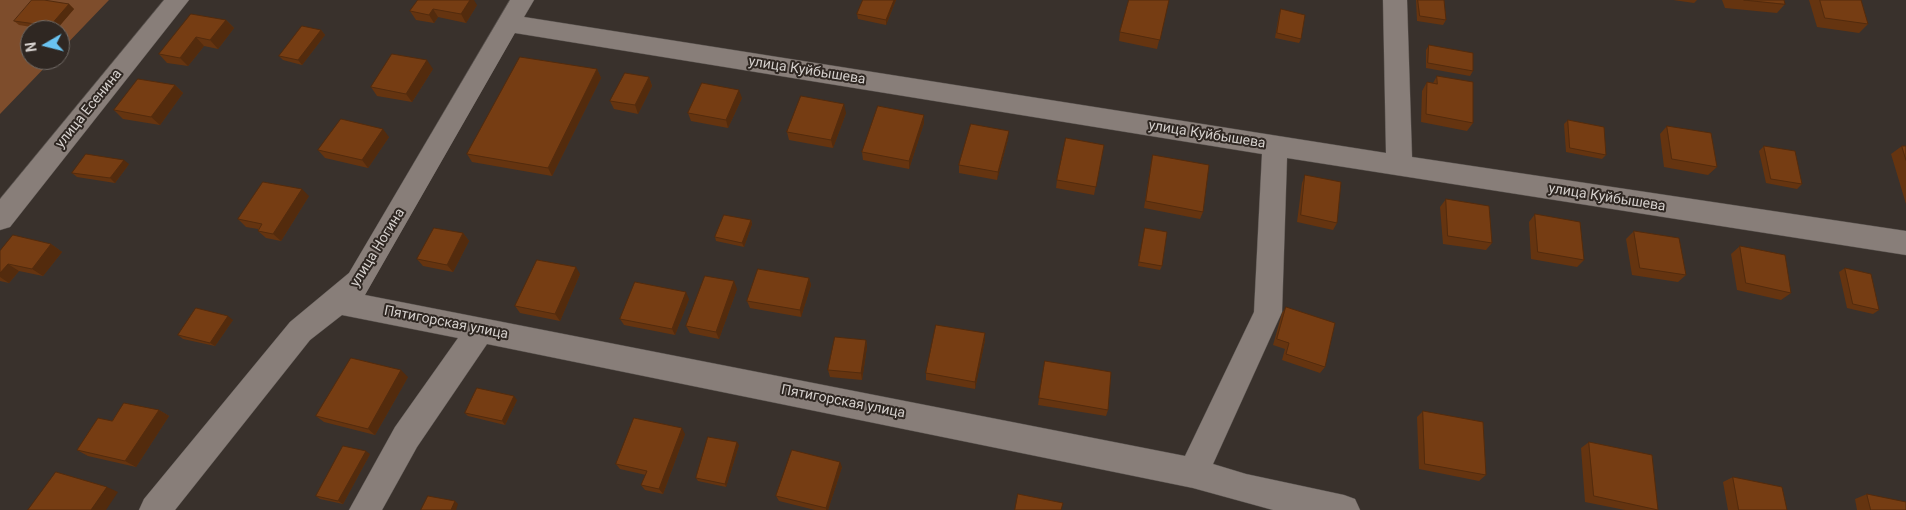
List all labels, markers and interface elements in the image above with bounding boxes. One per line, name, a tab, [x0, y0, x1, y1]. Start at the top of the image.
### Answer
north arrow	[20, 20, 70, 70]
text: N	[23, 41, 40, 53]
street label: улица Куйбышева	[747, 53, 867, 89]
street label: улица Есенина	[52, 66, 126, 152]
street label: улица Куйбышева	[1147, 117, 1267, 153]
street label: улица Куйбышева	[1547, 180, 1667, 216]
street label: улица Ногина	[347, 206, 409, 290]
street label: Пятигорская улица	[382, 303, 510, 343]
street label: Пятигорская улица	[779, 382, 907, 422]

